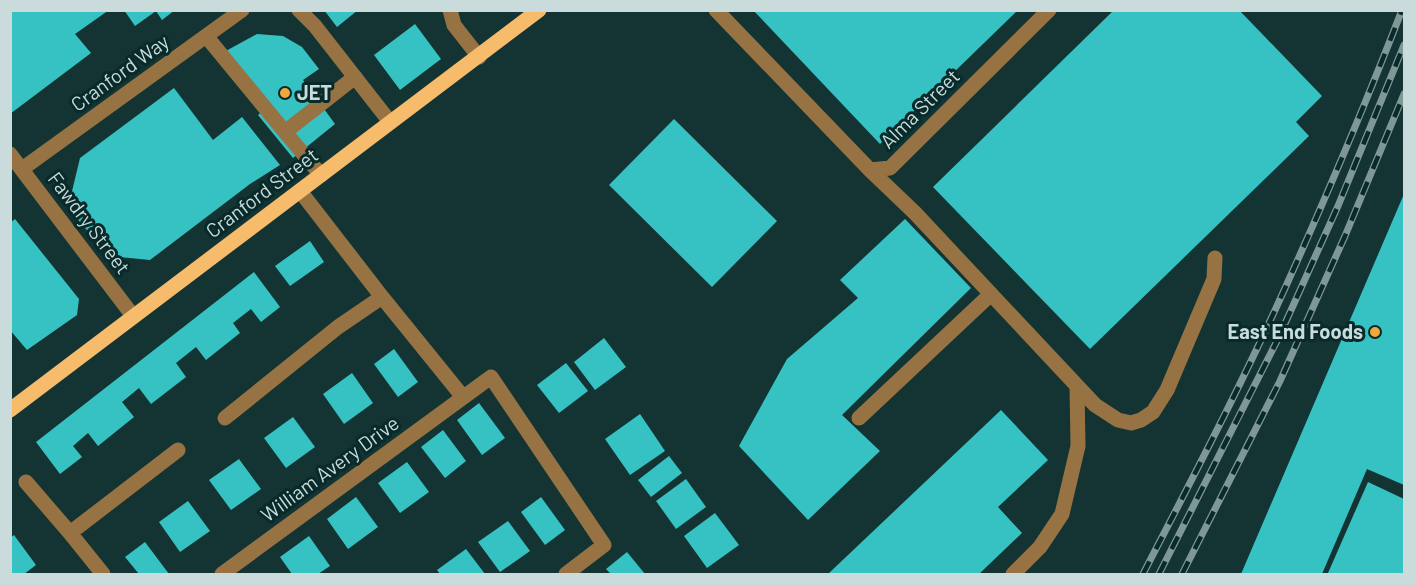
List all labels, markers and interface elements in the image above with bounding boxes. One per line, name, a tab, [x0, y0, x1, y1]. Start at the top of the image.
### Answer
street label: Cranford Way	[66, 29, 173, 116]
street label: Alma Street	[875, 64, 964, 153]
place label: JET	[297, 80, 332, 104]
marker: JET	[278, 86, 292, 100]
street label: Cranford Street	[201, 142, 322, 242]
street label: Fawdry Street	[44, 167, 136, 278]
place label: East End Foods	[1228, 319, 1363, 343]
marker: East End Foods	[1368, 325, 1382, 339]
street label: William Avery Drive	[256, 410, 403, 526]

